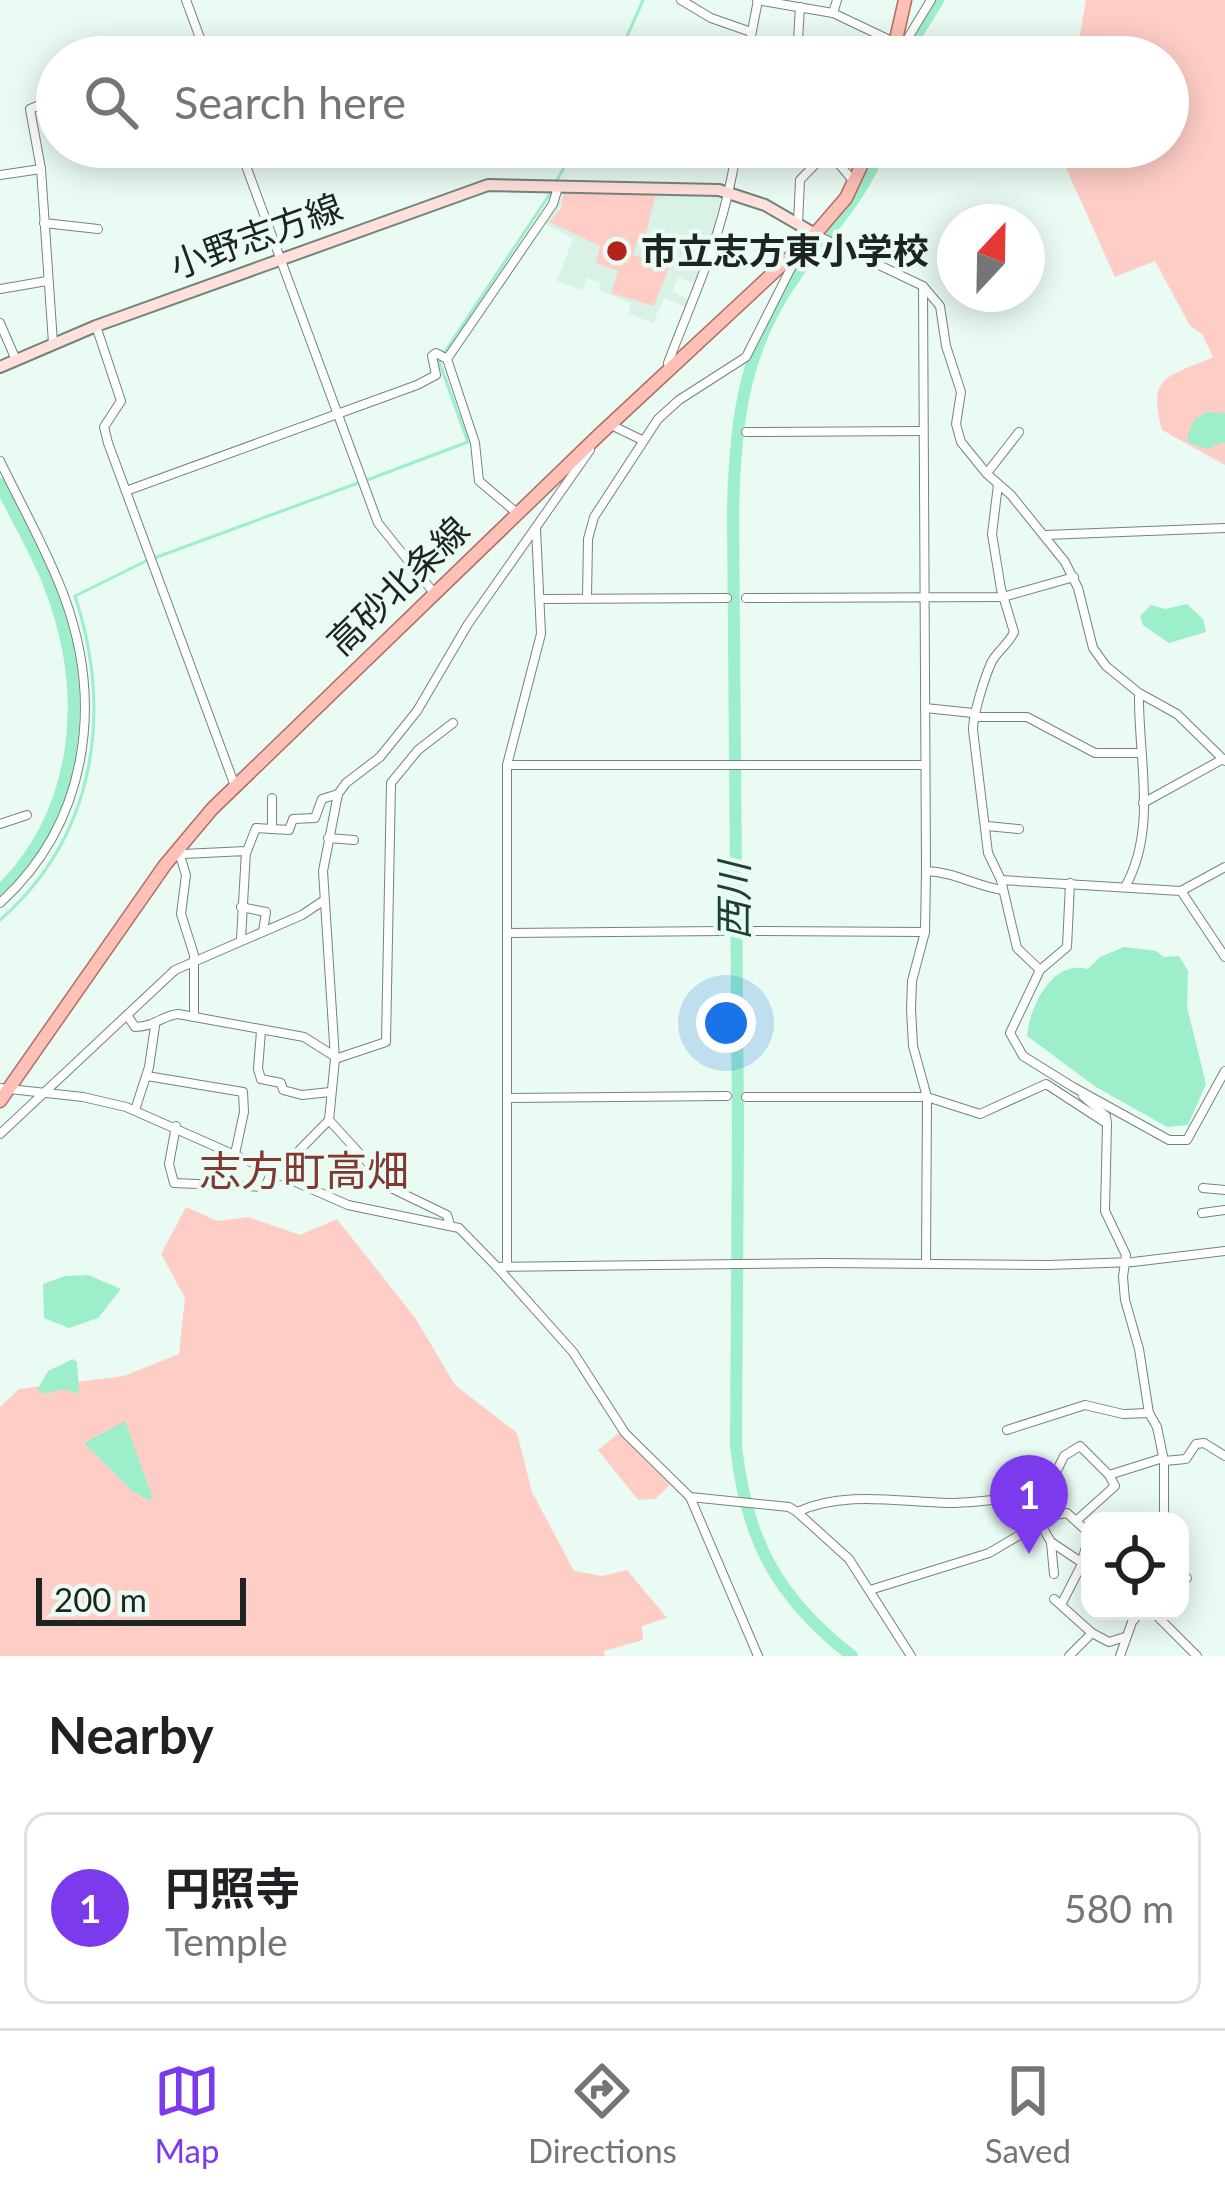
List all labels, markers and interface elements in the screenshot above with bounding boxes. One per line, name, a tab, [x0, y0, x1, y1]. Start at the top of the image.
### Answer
search box	[36, 36, 1189, 168]
icon: search	[78, 69, 144, 135]
text: Search here	[174, 75, 406, 129]
street label: 小野志方線	[164, 184, 348, 287]
north arrow	[937, 204, 1045, 312]
place label: 市立志方東小学校	[641, 228, 929, 272]
marker: 市立志方東小学校	[604, 238, 630, 264]
street label: 高砂北条線	[317, 507, 477, 664]
water label: 西川	[710, 858, 756, 940]
your location	[696, 993, 756, 1053]
district label: 志方町高畑	[199, 1145, 409, 1195]
pin: 1	[990, 1455, 1068, 1554]
map controls	[1081, 1512, 1189, 1620]
button: locate	[1081, 1512, 1189, 1620]
scale bar	[36, 1572, 246, 1625]
text: 200 m	[54, 1579, 147, 1619]
text: Nearby	[48, 1704, 214, 1765]
text: 円照寺	[165, 1861, 300, 1915]
text: 1	[79, 1885, 101, 1931]
text: 580 m	[1064, 1885, 1174, 1931]
text: Temple	[165, 1918, 288, 1964]
tab: Map	[154, 2058, 220, 2170]
tab: Directions	[528, 2058, 677, 2170]
tab: Saved	[985, 2058, 1071, 2170]

